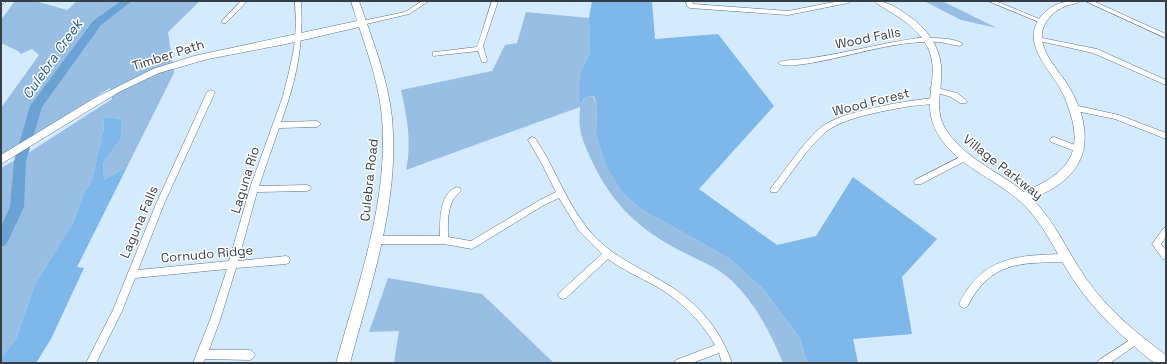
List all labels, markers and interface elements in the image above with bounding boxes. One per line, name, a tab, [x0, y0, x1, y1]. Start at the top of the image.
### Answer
water label: Culebra Creek	[18, 15, 87, 102]
street label: Wood Falls	[834, 23, 902, 53]
street label: Timber Path	[130, 35, 206, 75]
street label: Wood Forest	[831, 84, 911, 120]
street label: Village Parkway	[960, 130, 1046, 204]
street label: Culebra Road	[356, 138, 382, 222]
street label: Laguna Rio	[227, 145, 263, 215]
street label: Laguna Falls	[116, 183, 162, 261]
street label: Cornudo Ridge	[160, 241, 254, 267]

